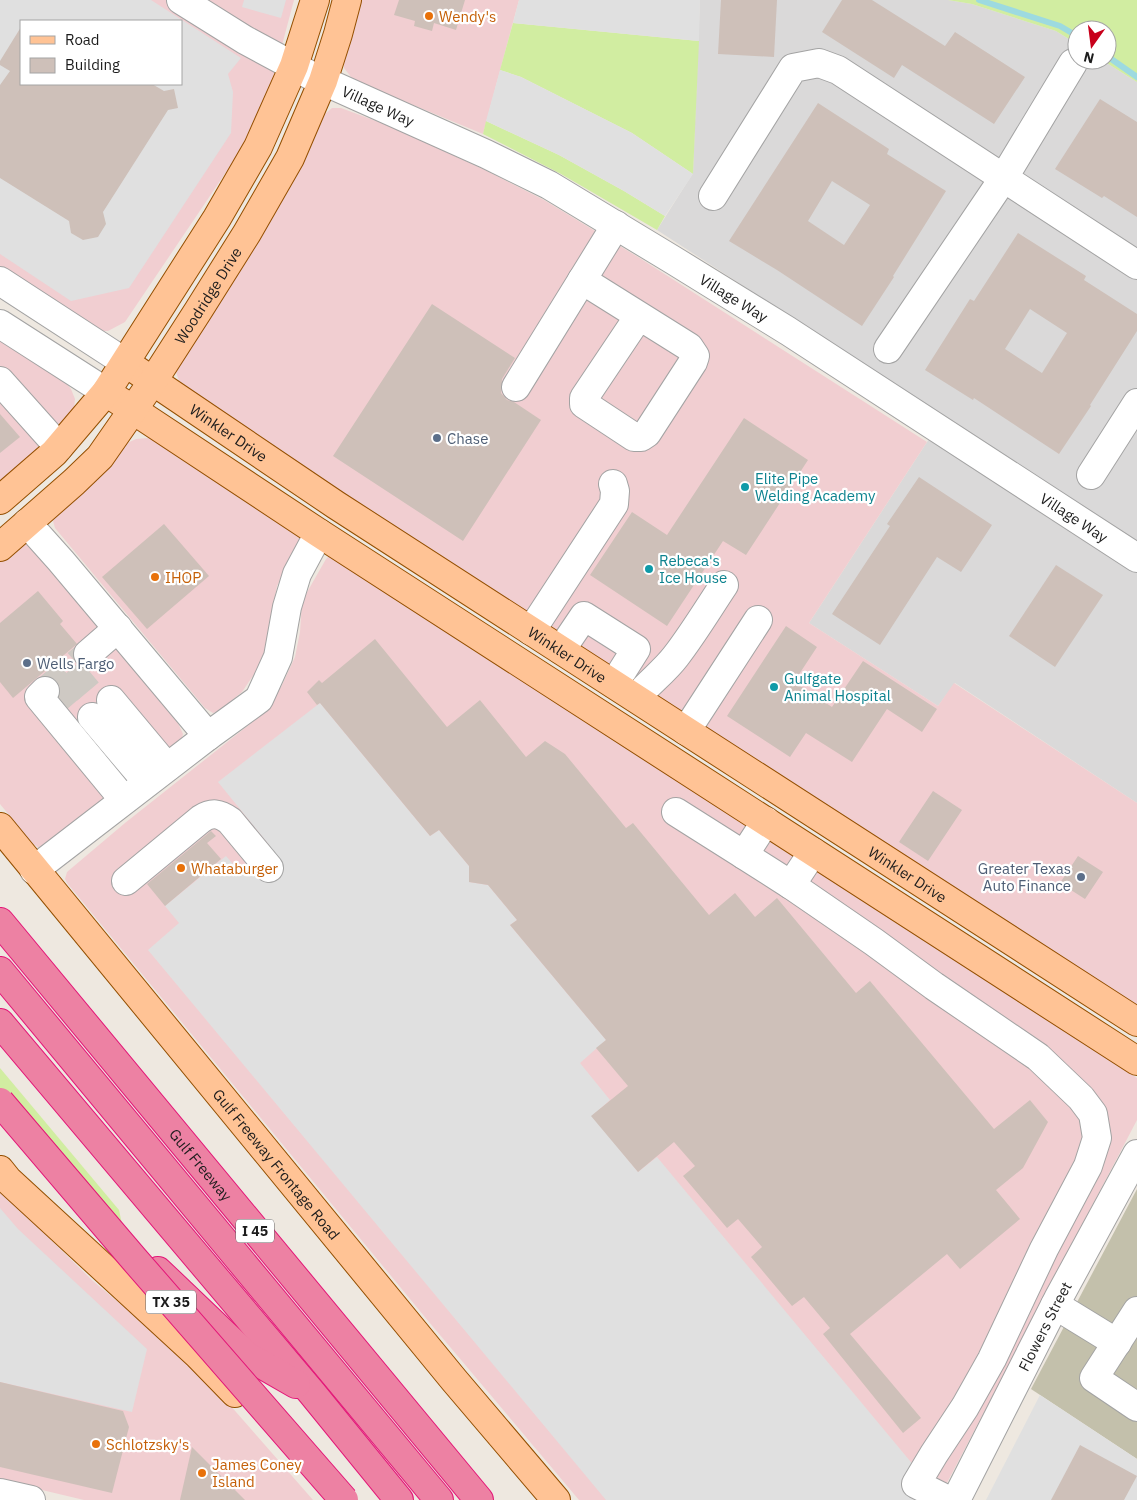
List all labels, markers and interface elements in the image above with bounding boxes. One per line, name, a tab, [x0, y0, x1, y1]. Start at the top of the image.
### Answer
place label: Wendy's	[439, 7, 496, 26]
marker: Wendy's	[423, 10, 435, 22]
legend	[20, 20, 182, 85]
north arrow	[1067, 20, 1117, 70]
text: Road	[65, 30, 100, 49]
text: N	[1082, 48, 1096, 68]
text: Building	[65, 55, 120, 74]
street label: Village Way	[339, 81, 418, 130]
street label: Woodridge Drive	[170, 243, 245, 347]
street label: Village Way	[696, 269, 772, 326]
street label: Winkler Drive	[186, 399, 271, 465]
place label: Chase	[447, 429, 488, 448]
marker: Chase	[431, 432, 443, 444]
place label: Elite Pipe Welding Academy	[755, 469, 876, 505]
marker: Elite Pipe Welding Academy	[739, 481, 751, 493]
street label: Village Way	[1037, 488, 1112, 547]
place label: Rebeca's Ice House	[659, 551, 727, 587]
marker: Rebeca's Ice House	[643, 563, 655, 575]
place label: IHOP	[165, 568, 201, 587]
marker: IHOP	[149, 571, 161, 583]
street label: Winkler Drive	[525, 622, 610, 687]
place label: Wells Fargo	[37, 654, 115, 673]
marker: Wells Fargo	[21, 657, 33, 669]
place label: Gulfgate Animal Hospital	[784, 669, 891, 705]
marker: Gulfgate Animal Hospital	[768, 681, 780, 693]
street label: Winkler Drive	[865, 842, 951, 906]
place label: Whataburger	[191, 859, 279, 878]
place label: Greater Texas Auto Finance	[978, 859, 1071, 895]
marker: Whataburger	[175, 862, 187, 874]
marker: Greater Texas Auto Finance	[1075, 871, 1087, 883]
street label: Gulf Freeway Frontage Road	[209, 1085, 344, 1243]
street label: Gulf Freeway	[166, 1124, 237, 1205]
road number: I 45	[236, 1220, 274, 1242]
street label: Flowers Street	[1014, 1278, 1075, 1374]
road number: TX 35	[146, 1290, 196, 1314]
place label: Schlotzsky's	[106, 1435, 189, 1454]
marker: Schlotzsky's	[90, 1438, 102, 1450]
place label: James Coney Island	[212, 1455, 302, 1491]
marker: James Coney Island	[196, 1467, 208, 1479]

